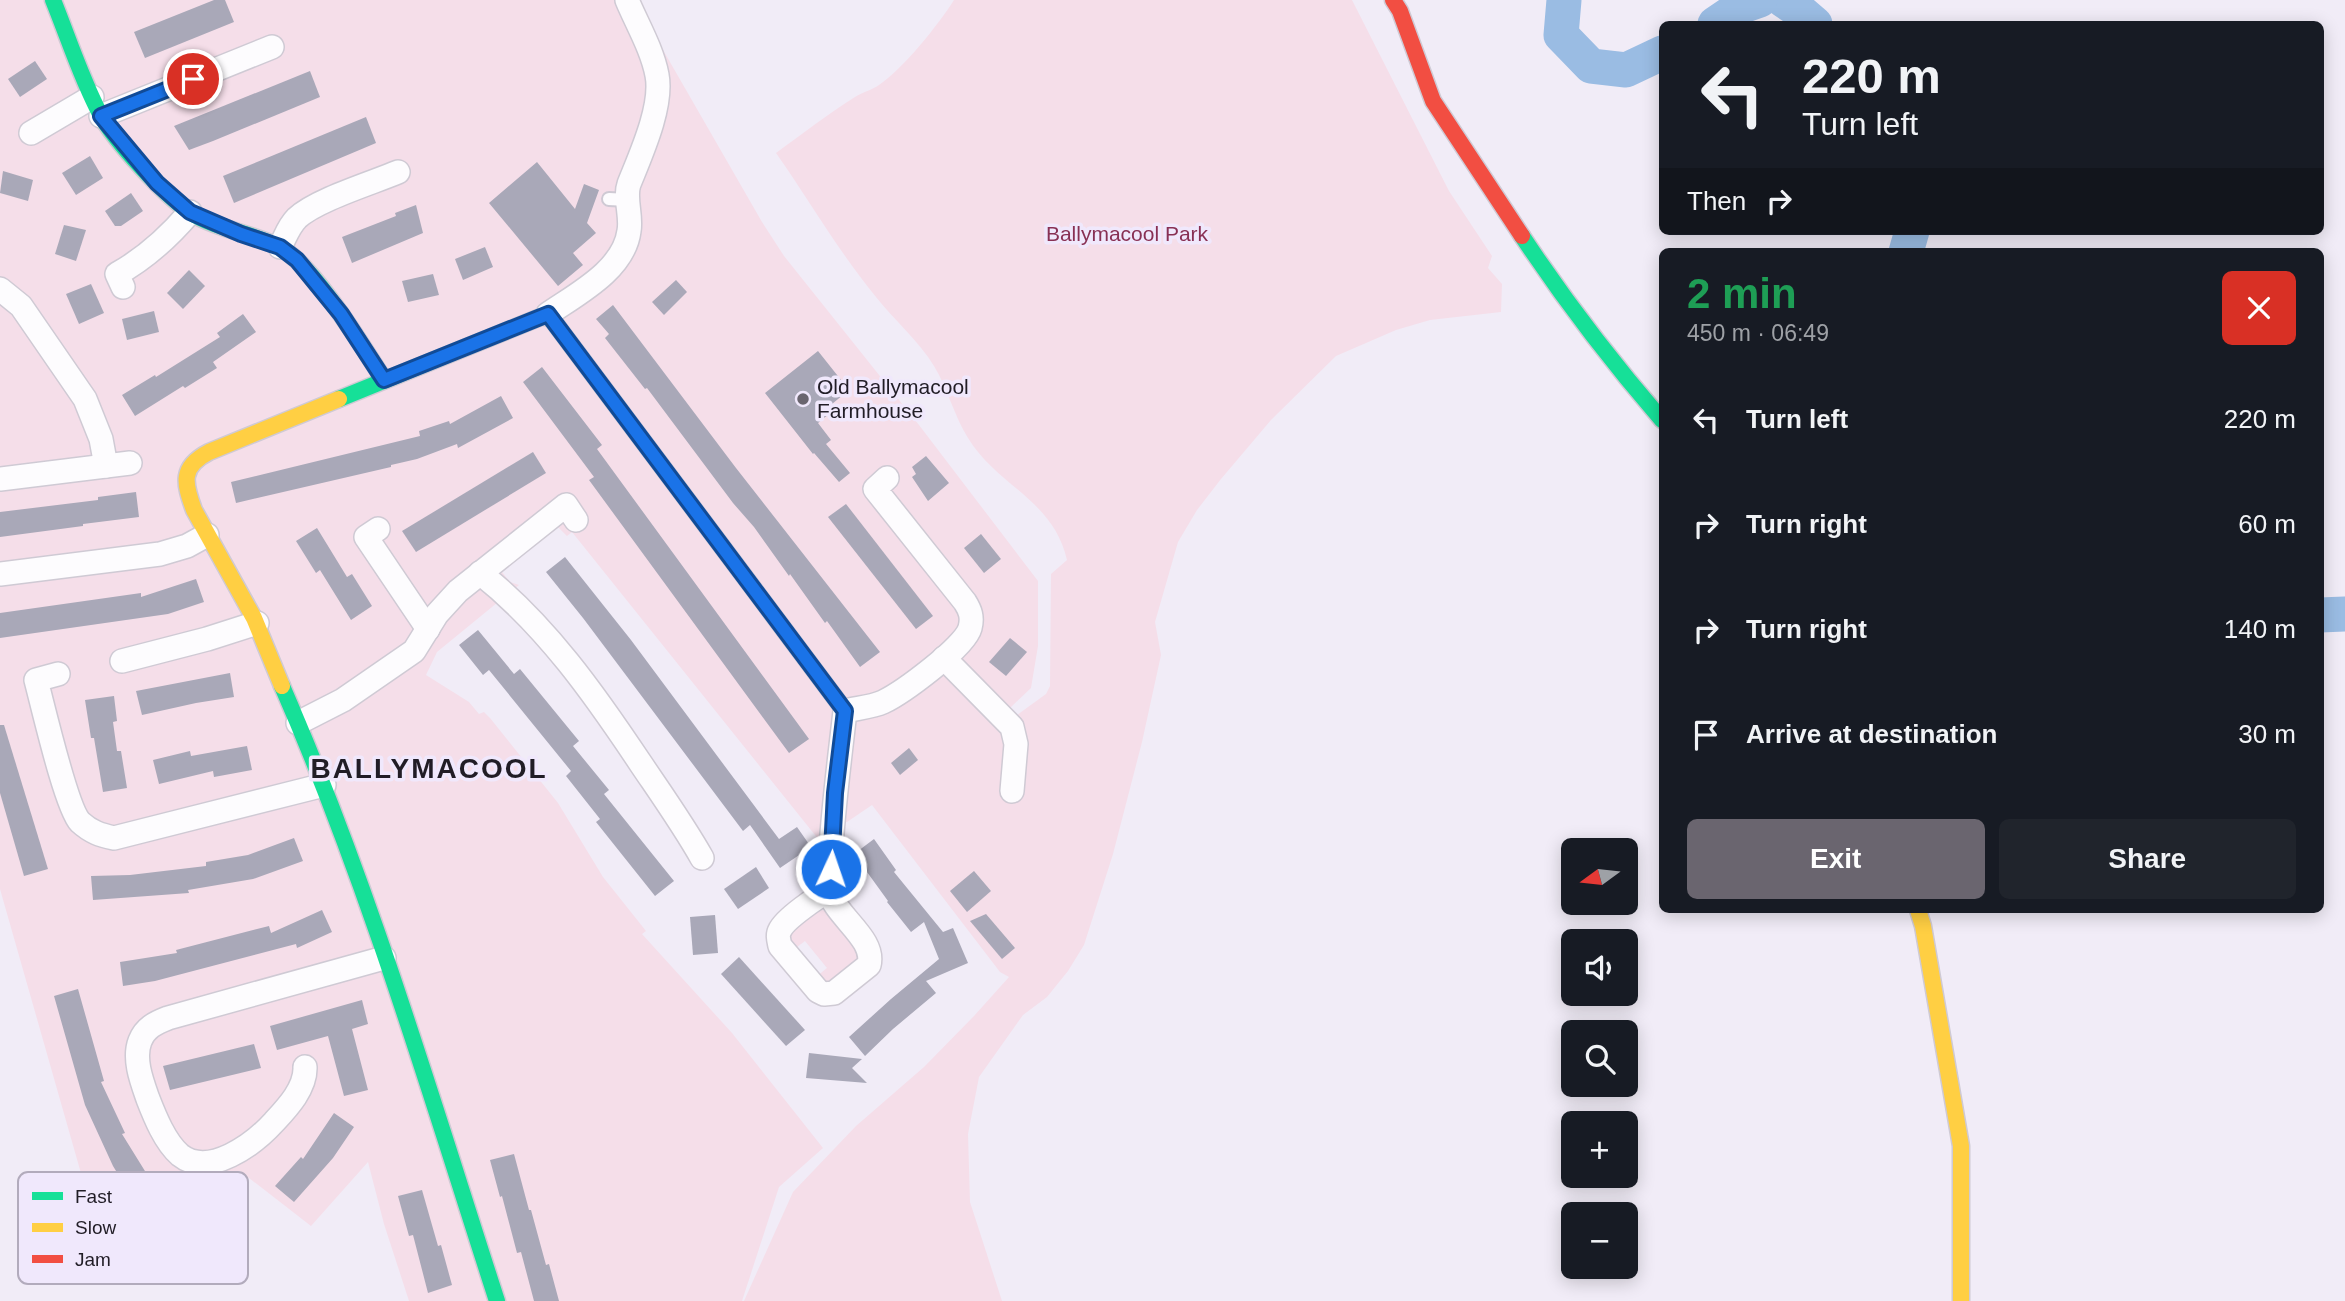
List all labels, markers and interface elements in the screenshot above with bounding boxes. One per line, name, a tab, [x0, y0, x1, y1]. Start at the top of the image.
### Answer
pin	[163, 49, 223, 109]
icon: left	[1687, 49, 1778, 140]
text: 220 m	[1802, 49, 1941, 103]
icon: arrive	[174, 60, 212, 98]
text: Turn left	[1802, 106, 1918, 142]
icon: right	[1760, 182, 1798, 220]
text: Then	[1687, 186, 1746, 216]
park label: Ballymacool Park	[1046, 222, 1209, 245]
text: 2 min	[1687, 270, 1797, 317]
button: close	[2222, 271, 2296, 345]
text: 450 m · 06:49	[1687, 320, 1829, 346]
place label: Old Ballymacool Farmhouse	[817, 375, 969, 422]
marker: Old Ballymacool Farmhouse	[795, 391, 811, 407]
icon: left	[1687, 401, 1725, 439]
text: Turn left	[1746, 404, 1848, 434]
text: 220 m	[2224, 404, 2296, 434]
icon: right	[1687, 506, 1725, 544]
text: Turn right	[1746, 509, 1867, 539]
text: 60 m	[2238, 509, 2296, 539]
icon: right	[1687, 611, 1725, 649]
text: Turn right	[1746, 614, 1867, 644]
text: 140 m	[2224, 614, 2296, 644]
icon: arrive	[1687, 716, 1725, 754]
text: Arrive at destination	[1746, 719, 1997, 749]
text: 30 m	[2238, 719, 2296, 749]
district label: BALLYMACOOL	[310, 753, 548, 784]
button: Exit	[1687, 819, 1985, 899]
button: Share	[1999, 819, 2296, 899]
position arrow	[794, 832, 868, 906]
north arrow	[1561, 838, 1638, 915]
map controls	[1561, 838, 1638, 1279]
button: sound	[1561, 929, 1638, 1006]
button: search	[1561, 1020, 1638, 1097]
button: +	[1561, 1111, 1638, 1188]
legend	[18, 1172, 248, 1284]
text: Fast	[75, 1186, 113, 1207]
button: −	[1561, 1202, 1638, 1279]
text: Slow	[75, 1217, 116, 1238]
text: Jam	[75, 1249, 111, 1270]

